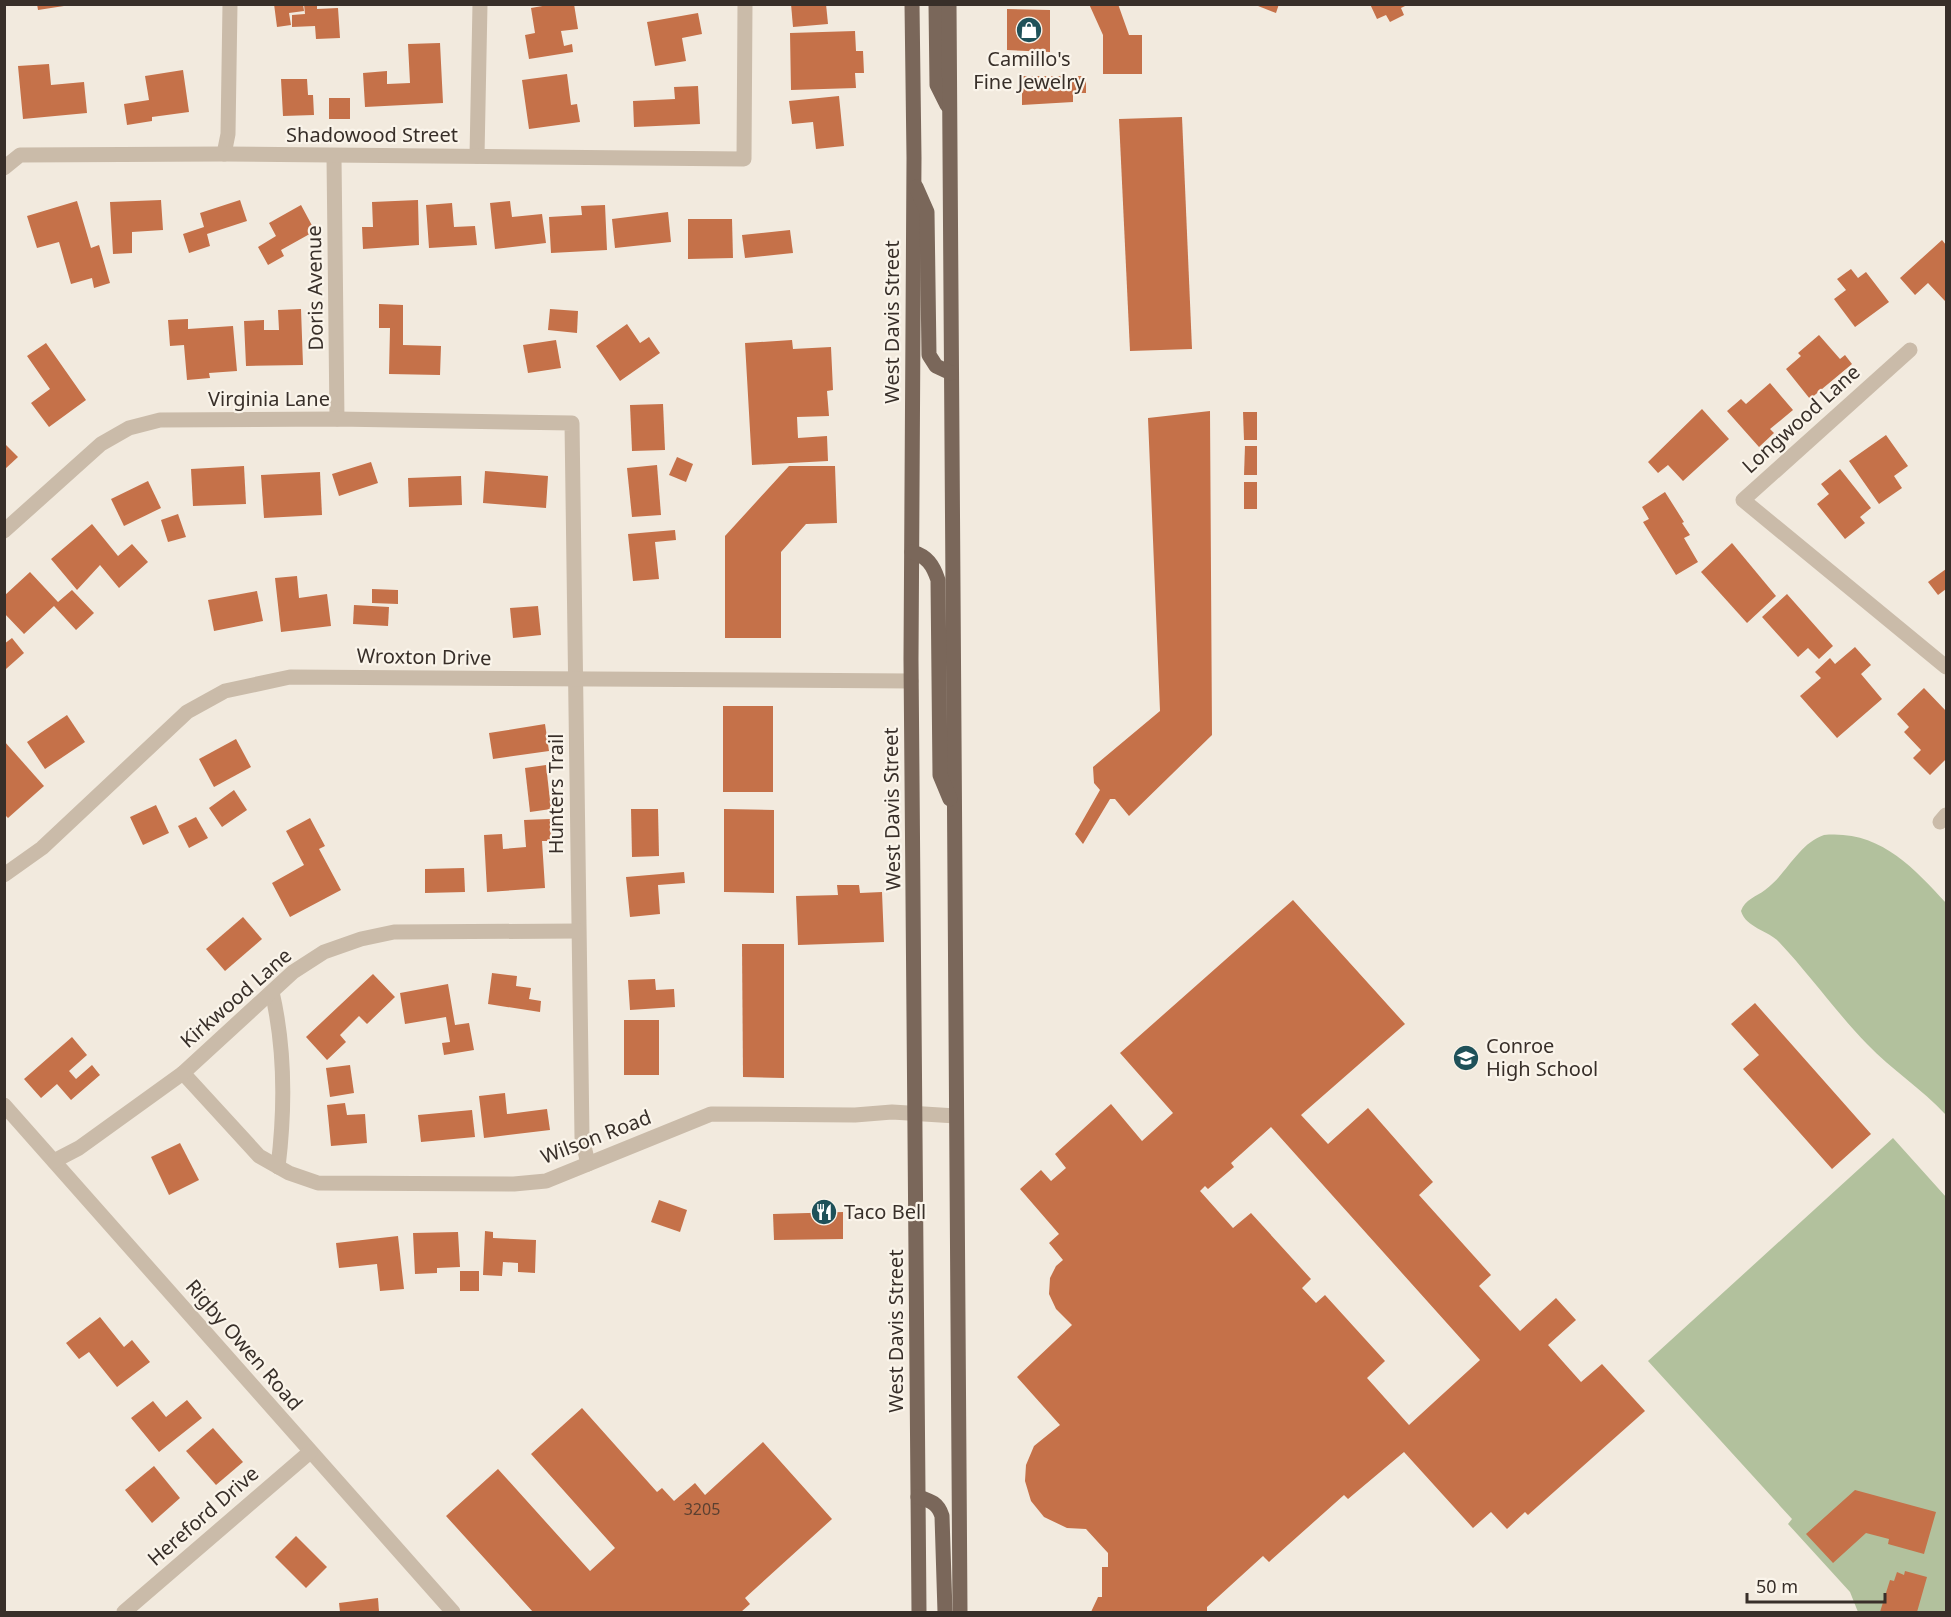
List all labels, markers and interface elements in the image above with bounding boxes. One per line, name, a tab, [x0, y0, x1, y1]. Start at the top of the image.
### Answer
shop icon: Camillo's Fine Jewelry	[1014, 15, 1044, 45]
place label: Camillo's Fine Jewelry	[973, 45, 1085, 95]
street label: Shadowood Street	[286, 121, 458, 148]
street label: Doris Avenue	[300, 225, 329, 351]
street label: West Davis Street	[878, 240, 905, 404]
street label: Longwood Lane	[1736, 358, 1865, 479]
street label: Virginia Lane	[208, 385, 330, 412]
street label: Wroxton Drive	[356, 642, 492, 671]
street label: West Davis Street	[877, 727, 906, 891]
street label: Hunters Trail	[542, 734, 569, 854]
street label: Kirkwood Lane	[174, 942, 297, 1053]
place label: Conroe High School	[1486, 1032, 1598, 1082]
school or university icon: Conroe High School	[1451, 1043, 1481, 1073]
street label: Wilson Road	[537, 1103, 655, 1170]
restaurant icon: Taco Bell	[809, 1197, 839, 1227]
place label: Taco Bell	[844, 1198, 926, 1225]
street label: West Davis Street	[882, 1249, 909, 1413]
street label: Rigby Owen Road	[180, 1273, 309, 1416]
street label: Hereford Drive	[141, 1460, 264, 1571]
house number: 3205	[684, 1498, 720, 1520]
scale bar	[1747, 1566, 1885, 1604]
text: 50 m	[1756, 1574, 1798, 1598]

